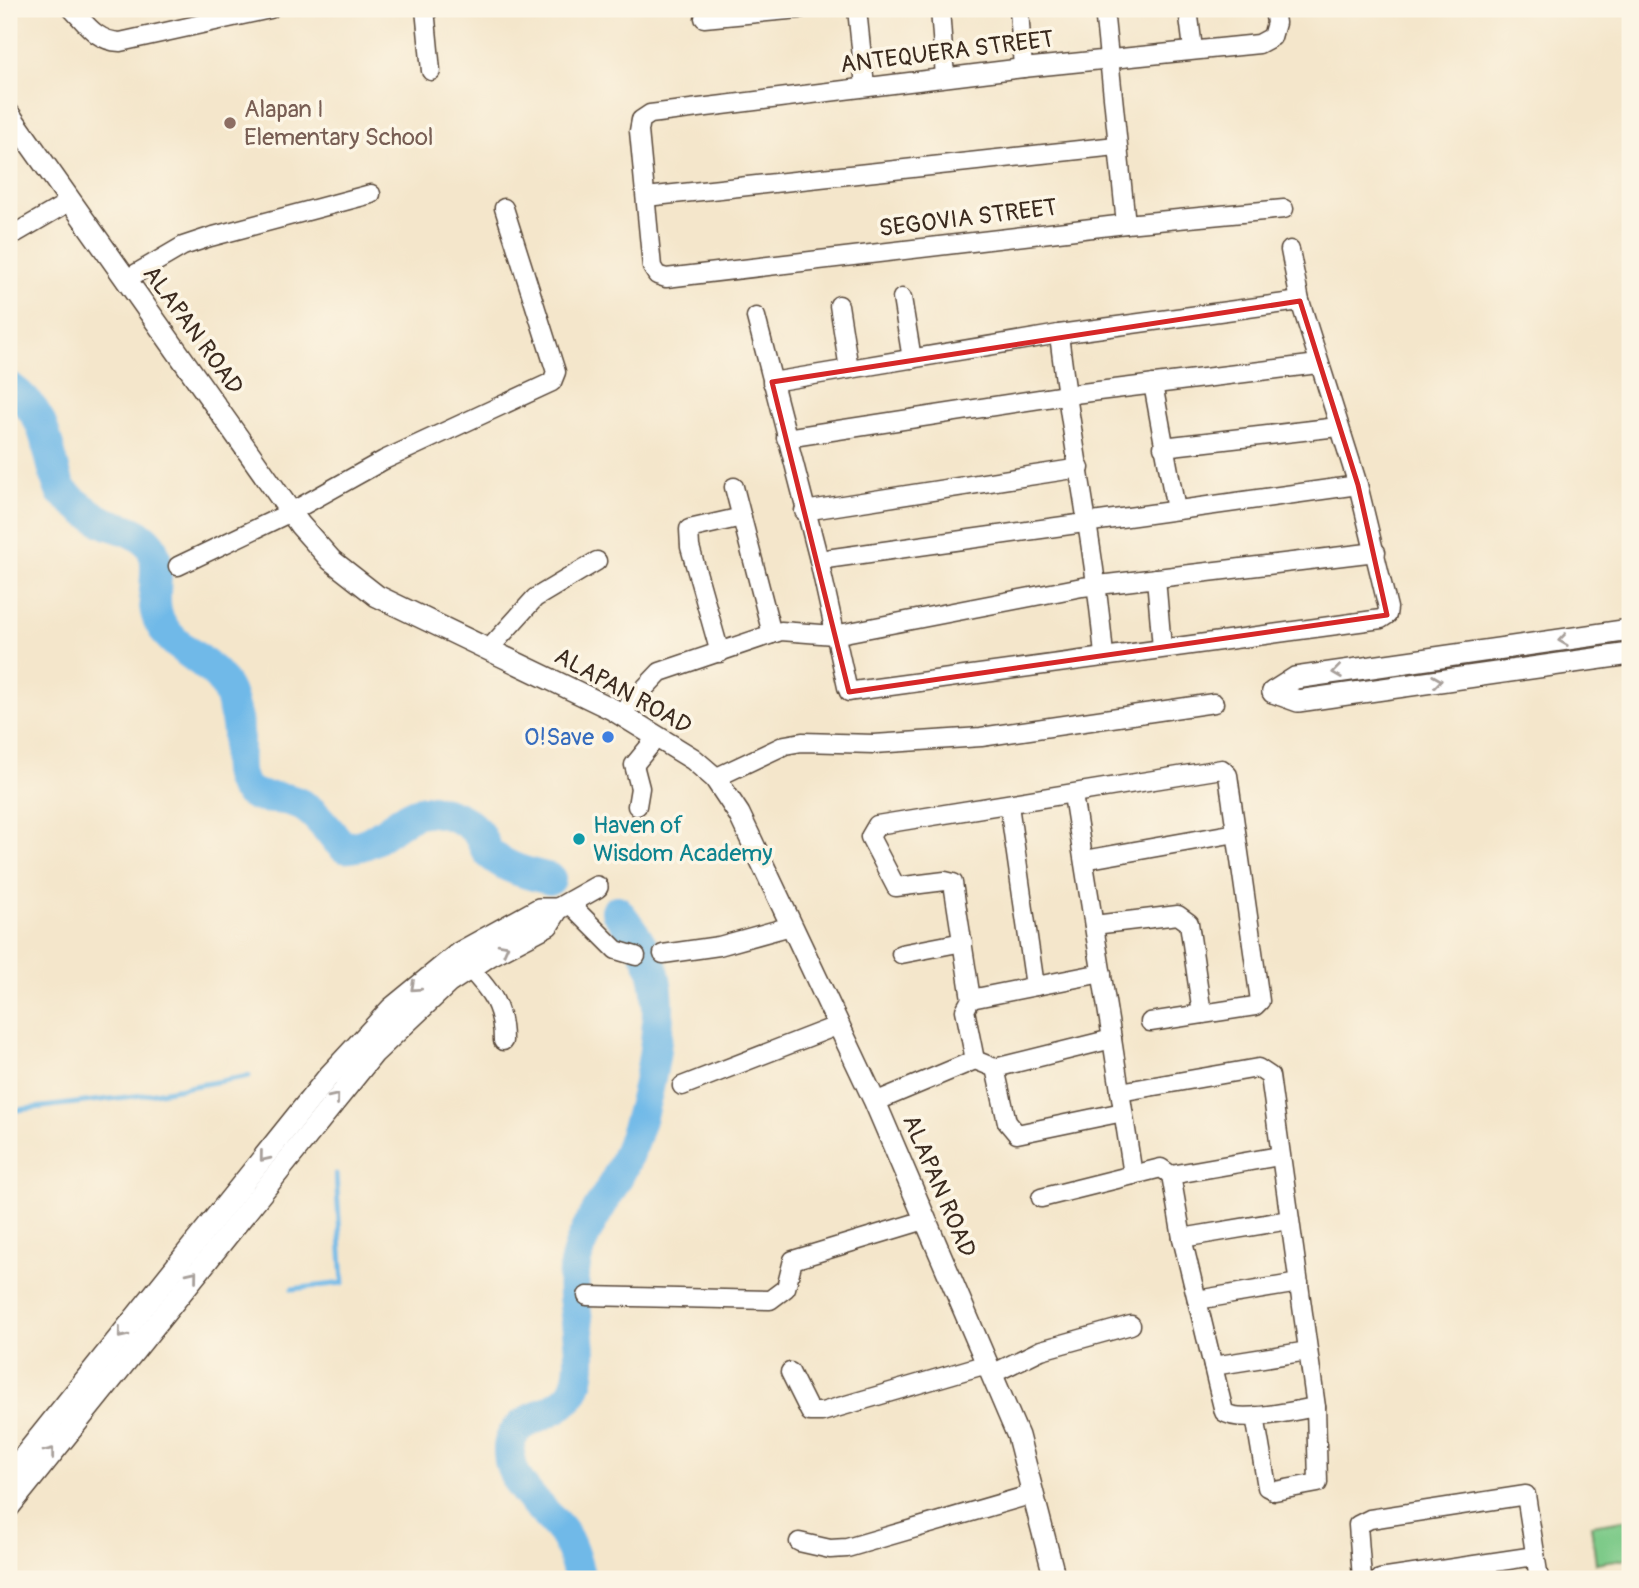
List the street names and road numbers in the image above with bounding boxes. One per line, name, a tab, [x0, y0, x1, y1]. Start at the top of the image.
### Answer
street label: ANTEQUERA STREET	[839, 25, 1055, 79]
street label: SEGOVIA STREET	[877, 193, 1059, 243]
street label: ALAPAN ROAD	[137, 260, 249, 400]
street label: ALAPAN ROAD	[549, 641, 697, 741]
street label: ALAPAN ROAD	[896, 1110, 982, 1262]

